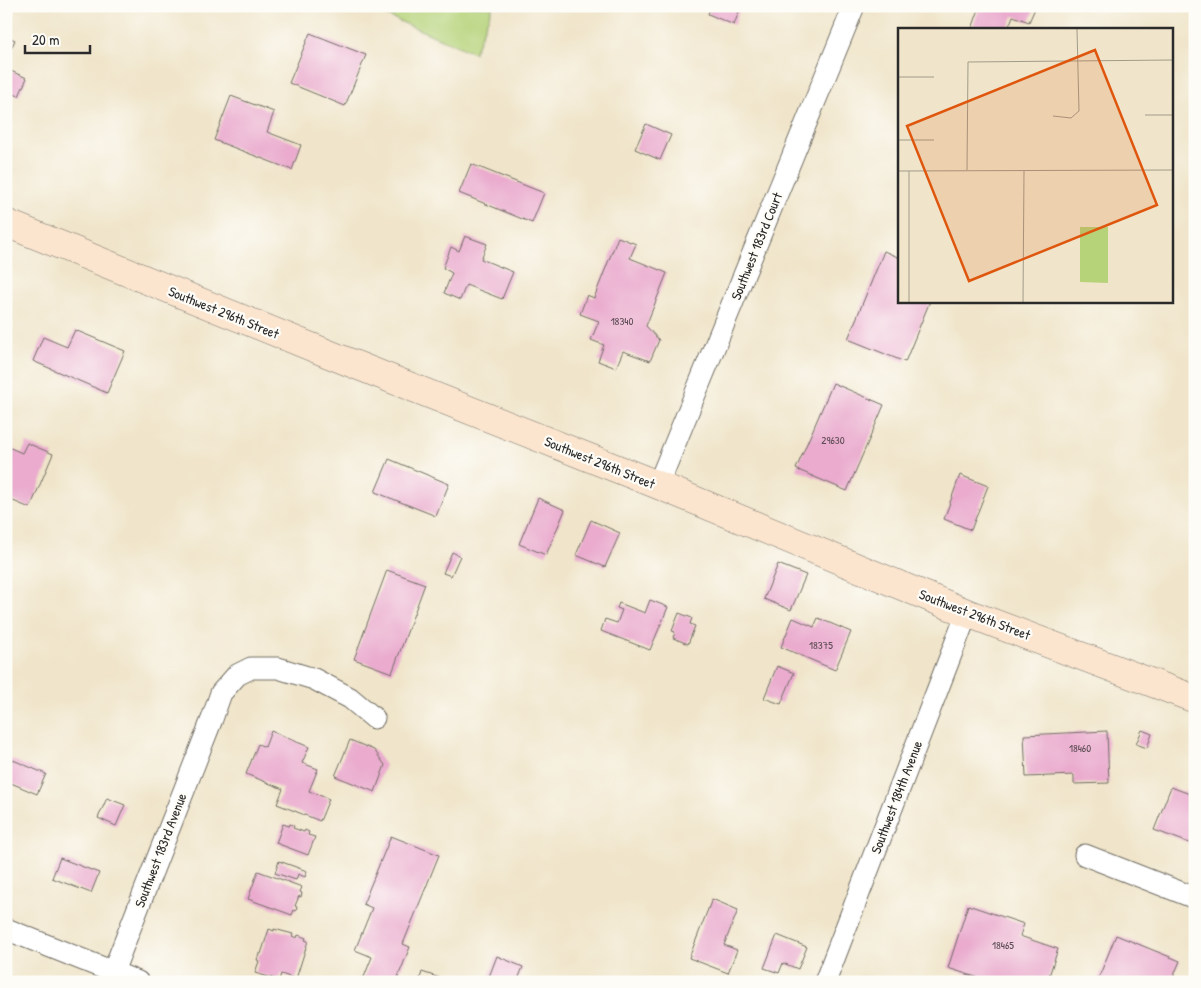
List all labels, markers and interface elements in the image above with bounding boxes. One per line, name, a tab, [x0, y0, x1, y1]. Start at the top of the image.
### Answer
scale bar	[25, 22, 90, 54]
inset map	[898, 28, 1174, 302]
text: 20 m	[32, 29, 59, 50]
street label: Southwest 183rd Court	[726, 189, 786, 303]
street label: Southwest 296th Street	[166, 281, 282, 343]
house number: 18340	[611, 314, 633, 328]
street label: Southwest 296th Street	[542, 431, 658, 493]
house number: 29630	[821, 433, 845, 447]
street label: Southwest 296th Street	[917, 584, 1033, 644]
house number: 18375	[809, 638, 833, 652]
street label: Southwest 184th Avenue	[866, 737, 926, 856]
house number: 18460	[1069, 741, 1091, 755]
street label: Southwest 183rd Avenue	[129, 790, 191, 910]
house number: 18465	[992, 938, 1014, 952]

